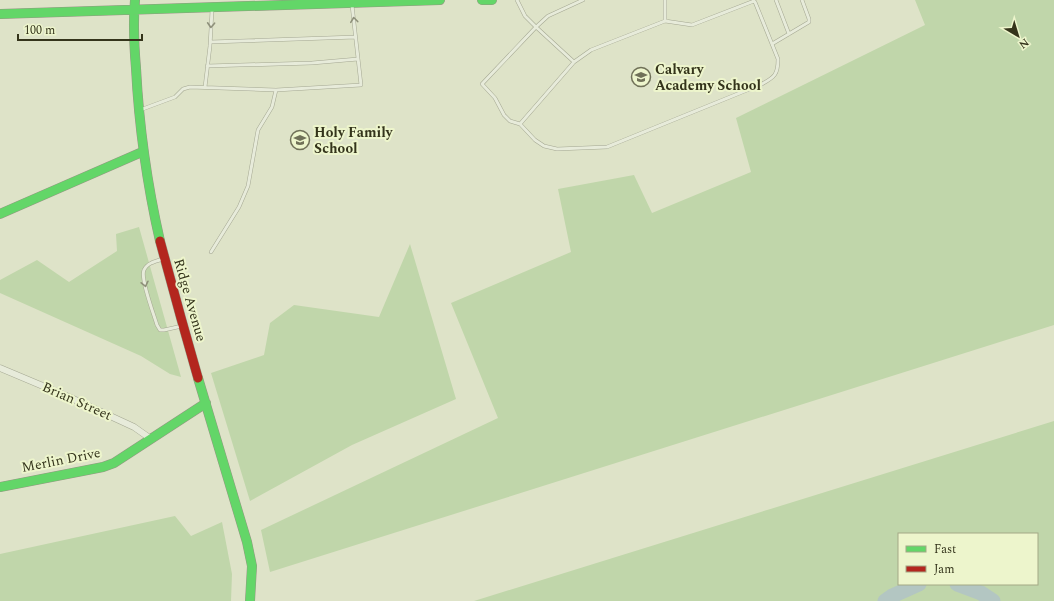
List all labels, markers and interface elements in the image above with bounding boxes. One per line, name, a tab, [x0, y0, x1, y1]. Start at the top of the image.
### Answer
scale bar	[18, 16, 142, 42]
north arrow	[998, 16, 1038, 56]
one-way arrow	[350, 17, 359, 24]
text: 100 m	[24, 21, 55, 40]
one-way arrow	[207, 22, 215, 28]
text: N	[1015, 34, 1033, 53]
place label: Calvary Academy School	[655, 59, 761, 96]
school or university icon: Calvary Academy School	[630, 66, 652, 88]
place label: Holy Family School	[314, 122, 394, 159]
school or university icon: Holy Family School	[289, 129, 311, 151]
street label: Ridge Avenue	[168, 256, 212, 344]
one-way arrow	[141, 281, 149, 287]
street label: Brian Street	[39, 376, 115, 426]
street label: Merlin Drive	[20, 442, 103, 478]
legend	[898, 533, 1038, 585]
text: Fast	[934, 540, 956, 559]
text: Jam	[934, 560, 955, 579]

